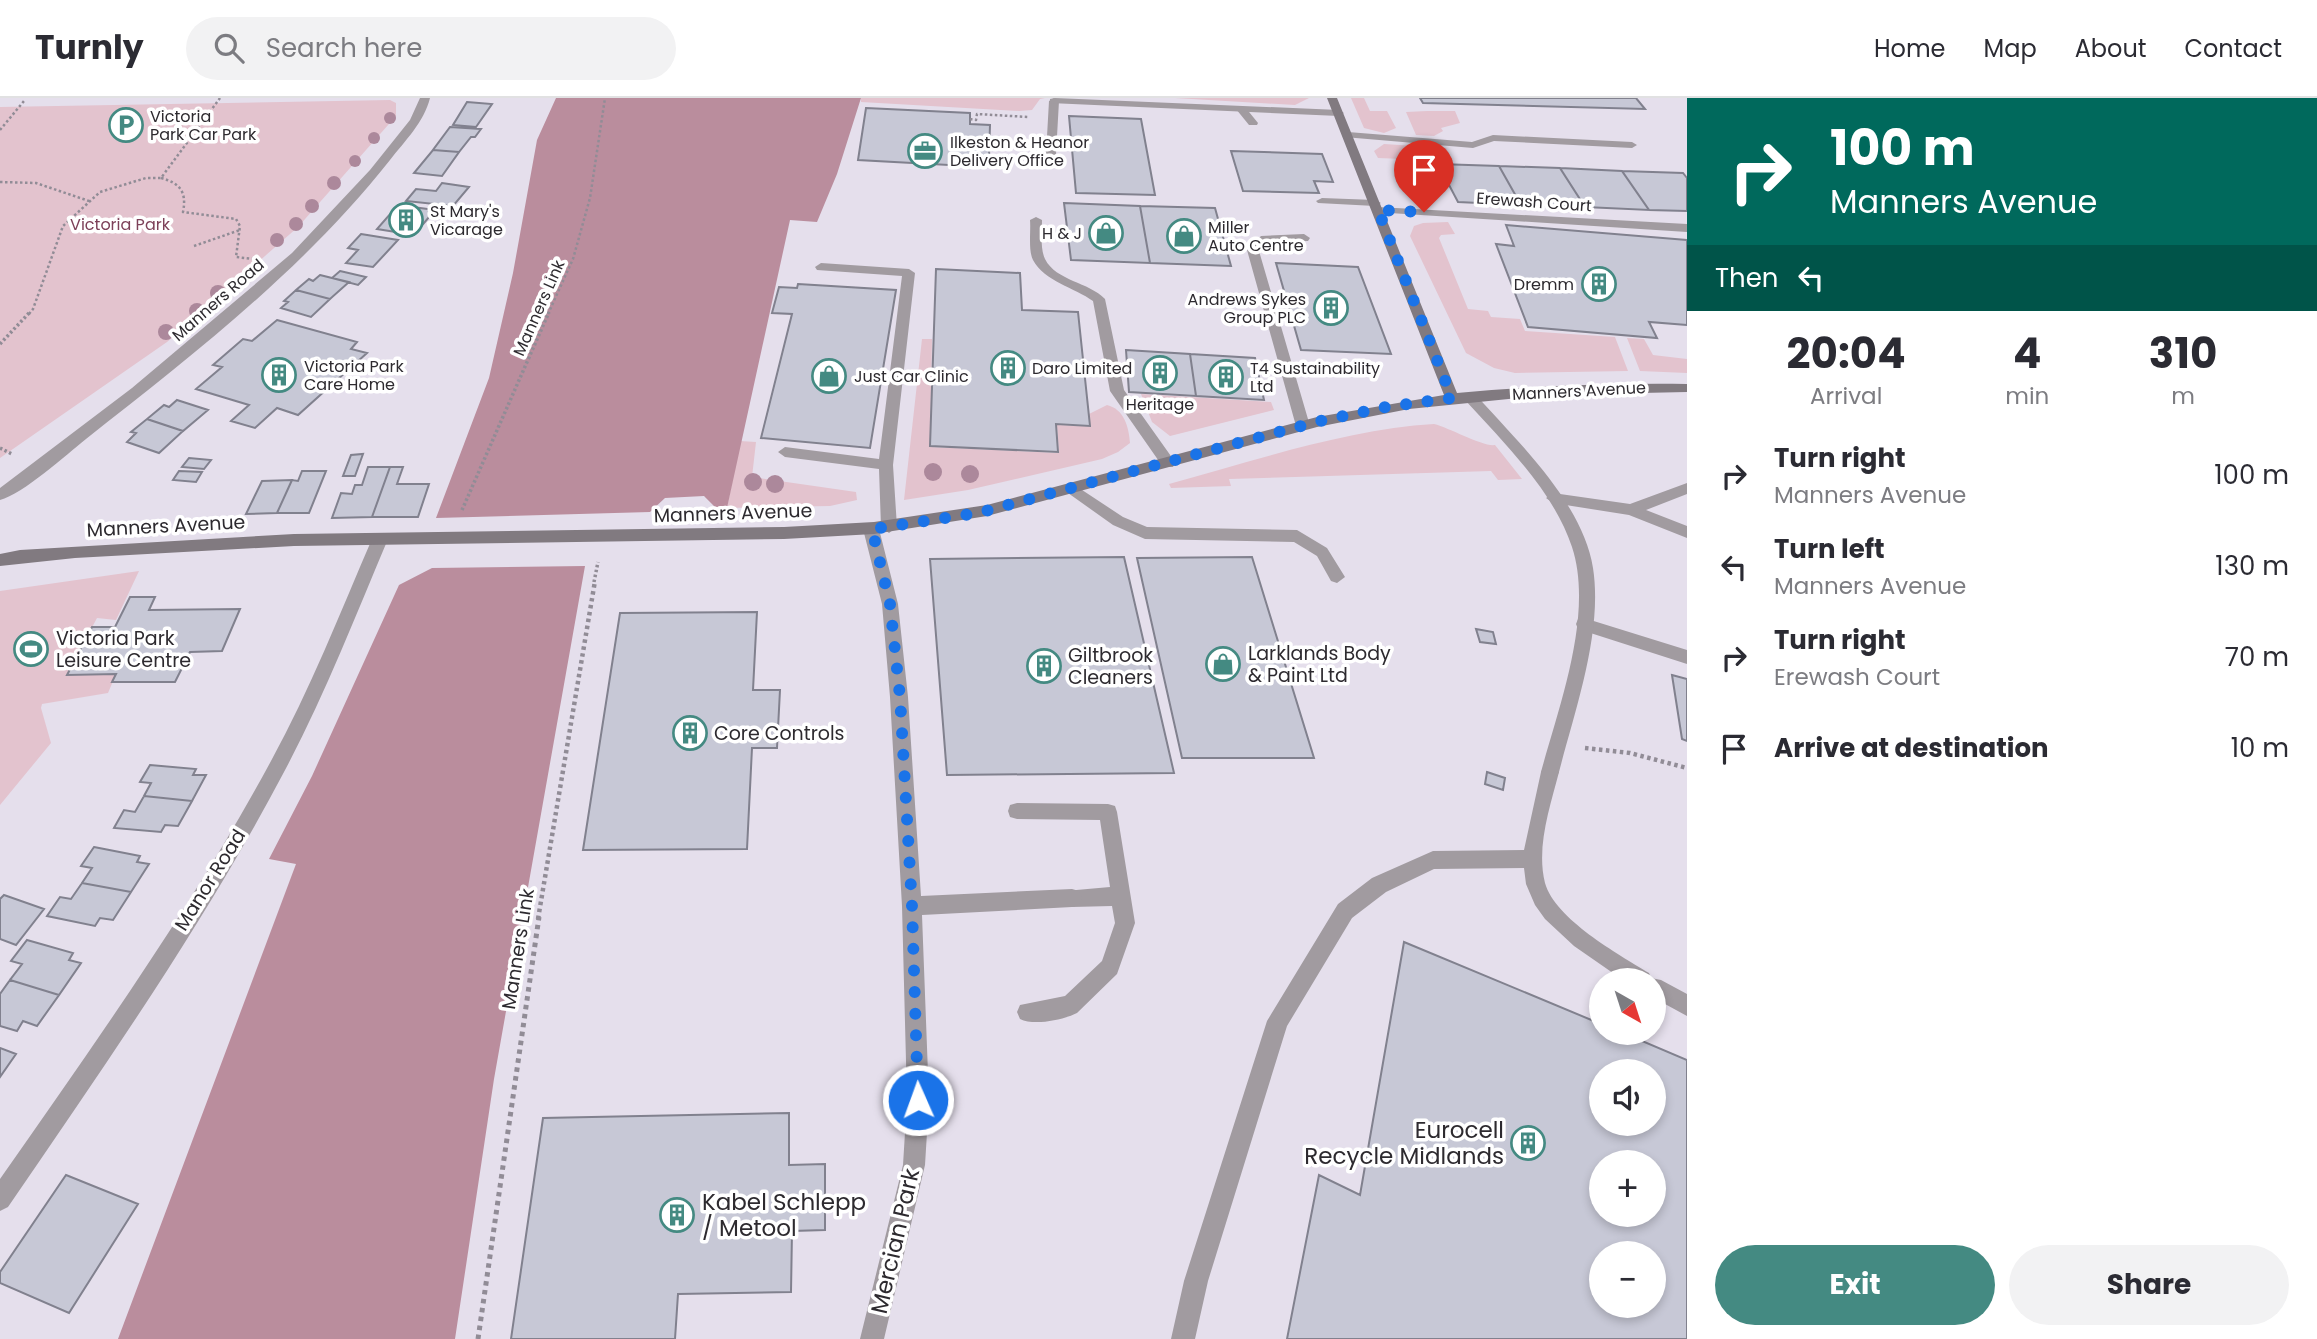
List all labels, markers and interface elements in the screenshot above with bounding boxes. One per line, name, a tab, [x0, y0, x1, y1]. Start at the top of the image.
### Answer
search box	[186, 17, 676, 80]
text: Turnly	[35, 24, 144, 71]
icon: search	[210, 29, 248, 67]
text: Search here	[266, 30, 422, 66]
text: Home	[1874, 32, 1946, 65]
text: Map	[1984, 32, 2037, 65]
text: About	[2075, 32, 2146, 65]
text: Contact	[2184, 32, 2282, 65]
place label: Victoria Park Car Park	[150, 105, 257, 146]
parking icon: Victoria Park Car Park	[107, 106, 145, 144]
text: 100 m	[1830, 114, 1975, 182]
icon: right	[1715, 126, 1806, 217]
place label: Ilkeston & Heanor Delivery Office	[950, 131, 1089, 172]
office icon: Ilkeston & Heanor Delivery Office	[906, 132, 944, 170]
pin	[1394, 140, 1454, 212]
icon: arrive	[1405, 151, 1443, 189]
text: Manners Avenue	[1830, 179, 2097, 224]
street label: Erewash Court	[1476, 186, 1593, 218]
place label: St Mary's Vicarage	[430, 200, 503, 241]
building icon: St Mary's Vicarage	[387, 201, 425, 239]
park label: Victoria Park	[70, 213, 171, 236]
shop icon: H & J	[1087, 214, 1125, 252]
place label: Miller Auto Centre	[1208, 216, 1304, 257]
shop icon: Miller Auto Centre	[1165, 217, 1203, 255]
place label: H & J	[1042, 222, 1082, 245]
street label: Manners Road	[167, 254, 269, 346]
street label: Manners Link	[508, 256, 571, 360]
icon: left	[1792, 259, 1830, 297]
text: Then	[1715, 260, 1778, 296]
building icon: Dremm	[1580, 265, 1618, 303]
place label: Dremm	[1514, 273, 1574, 296]
place label: Andrews Sykes Group PLC	[1188, 288, 1306, 329]
building icon: Andrews Sykes Group PLC	[1312, 289, 1350, 327]
text: 20:04	[1787, 324, 1906, 383]
text: 4	[2013, 324, 2041, 383]
text: 310	[2149, 324, 2217, 383]
building icon: Daro Limited	[989, 349, 1027, 387]
building icon: Heritage	[1141, 354, 1179, 392]
place label: Victoria Park Care Home	[304, 355, 405, 396]
building icon: Victoria Park Care Home	[260, 356, 298, 394]
shop icon: Just Car Clinic	[810, 357, 848, 395]
place label: Daro Limited	[1032, 357, 1132, 380]
place label: T4 Sustainability Ltd	[1250, 357, 1380, 398]
building icon: T4 Sustainability Ltd	[1207, 358, 1245, 396]
place label: Just Car Clinic	[854, 365, 969, 388]
street label: Manners Avenue	[1512, 376, 1646, 406]
text: Arrival	[1810, 380, 1882, 412]
text: min	[2005, 380, 2049, 412]
text: m	[2171, 380, 2195, 412]
place label: Heritage	[1126, 393, 1194, 416]
text: Turn right	[1774, 440, 1906, 476]
icon: right	[1715, 457, 1753, 495]
text: 100 m	[2214, 457, 2289, 493]
text: Manners Avenue	[1774, 479, 1966, 511]
street label: Manners Avenue	[653, 497, 813, 529]
street label: Manners Avenue	[86, 508, 246, 544]
text: Turn left	[1774, 531, 1885, 567]
icon: left	[1715, 548, 1753, 586]
text: 130 m	[2215, 548, 2289, 584]
text: Manners Avenue	[1774, 570, 1966, 602]
text: Turn right	[1774, 622, 1906, 658]
place label: Victoria Park Leisure Centre	[56, 625, 191, 674]
sports icon: Victoria Park Leisure Centre	[12, 630, 50, 668]
icon: right	[1715, 639, 1753, 677]
text: 70 m	[2225, 639, 2289, 675]
place label: Larklands Body & Paint Ltd	[1248, 640, 1391, 689]
place label: Giltbrook Cleaners	[1068, 642, 1153, 691]
shop icon: Larklands Body & Paint Ltd	[1204, 645, 1242, 683]
building icon: Giltbrook Cleaners	[1025, 647, 1063, 685]
text: Erewash Court	[1774, 661, 1940, 693]
building icon: Core Controls	[671, 714, 709, 752]
place label: Core Controls	[714, 720, 845, 747]
icon: arrive	[1715, 730, 1753, 768]
text: Arrive at destination	[1774, 730, 2049, 766]
text: 10 m	[2231, 730, 2289, 766]
street label: Manor Road	[168, 824, 252, 936]
street label: Manners Link	[495, 886, 541, 1011]
north arrow	[1589, 968, 1666, 1045]
map controls	[1589, 968, 1666, 1318]
button: sound	[1589, 1059, 1666, 1136]
position arrow	[881, 1063, 955, 1137]
place label: Eurocell Recycle Midlands	[1304, 1114, 1504, 1172]
building icon: Eurocell Recycle Midlands	[1509, 1124, 1547, 1162]
button: +	[1589, 1150, 1666, 1227]
street label: Mercian Park	[863, 1165, 927, 1317]
place label: Kabel Schlepp / Metool	[702, 1186, 866, 1244]
building icon: Kabel Schlepp / Metool	[658, 1196, 696, 1234]
button: −	[1589, 1241, 1666, 1318]
button: Exit	[1715, 1245, 1995, 1325]
button: Share	[2009, 1245, 2289, 1325]

